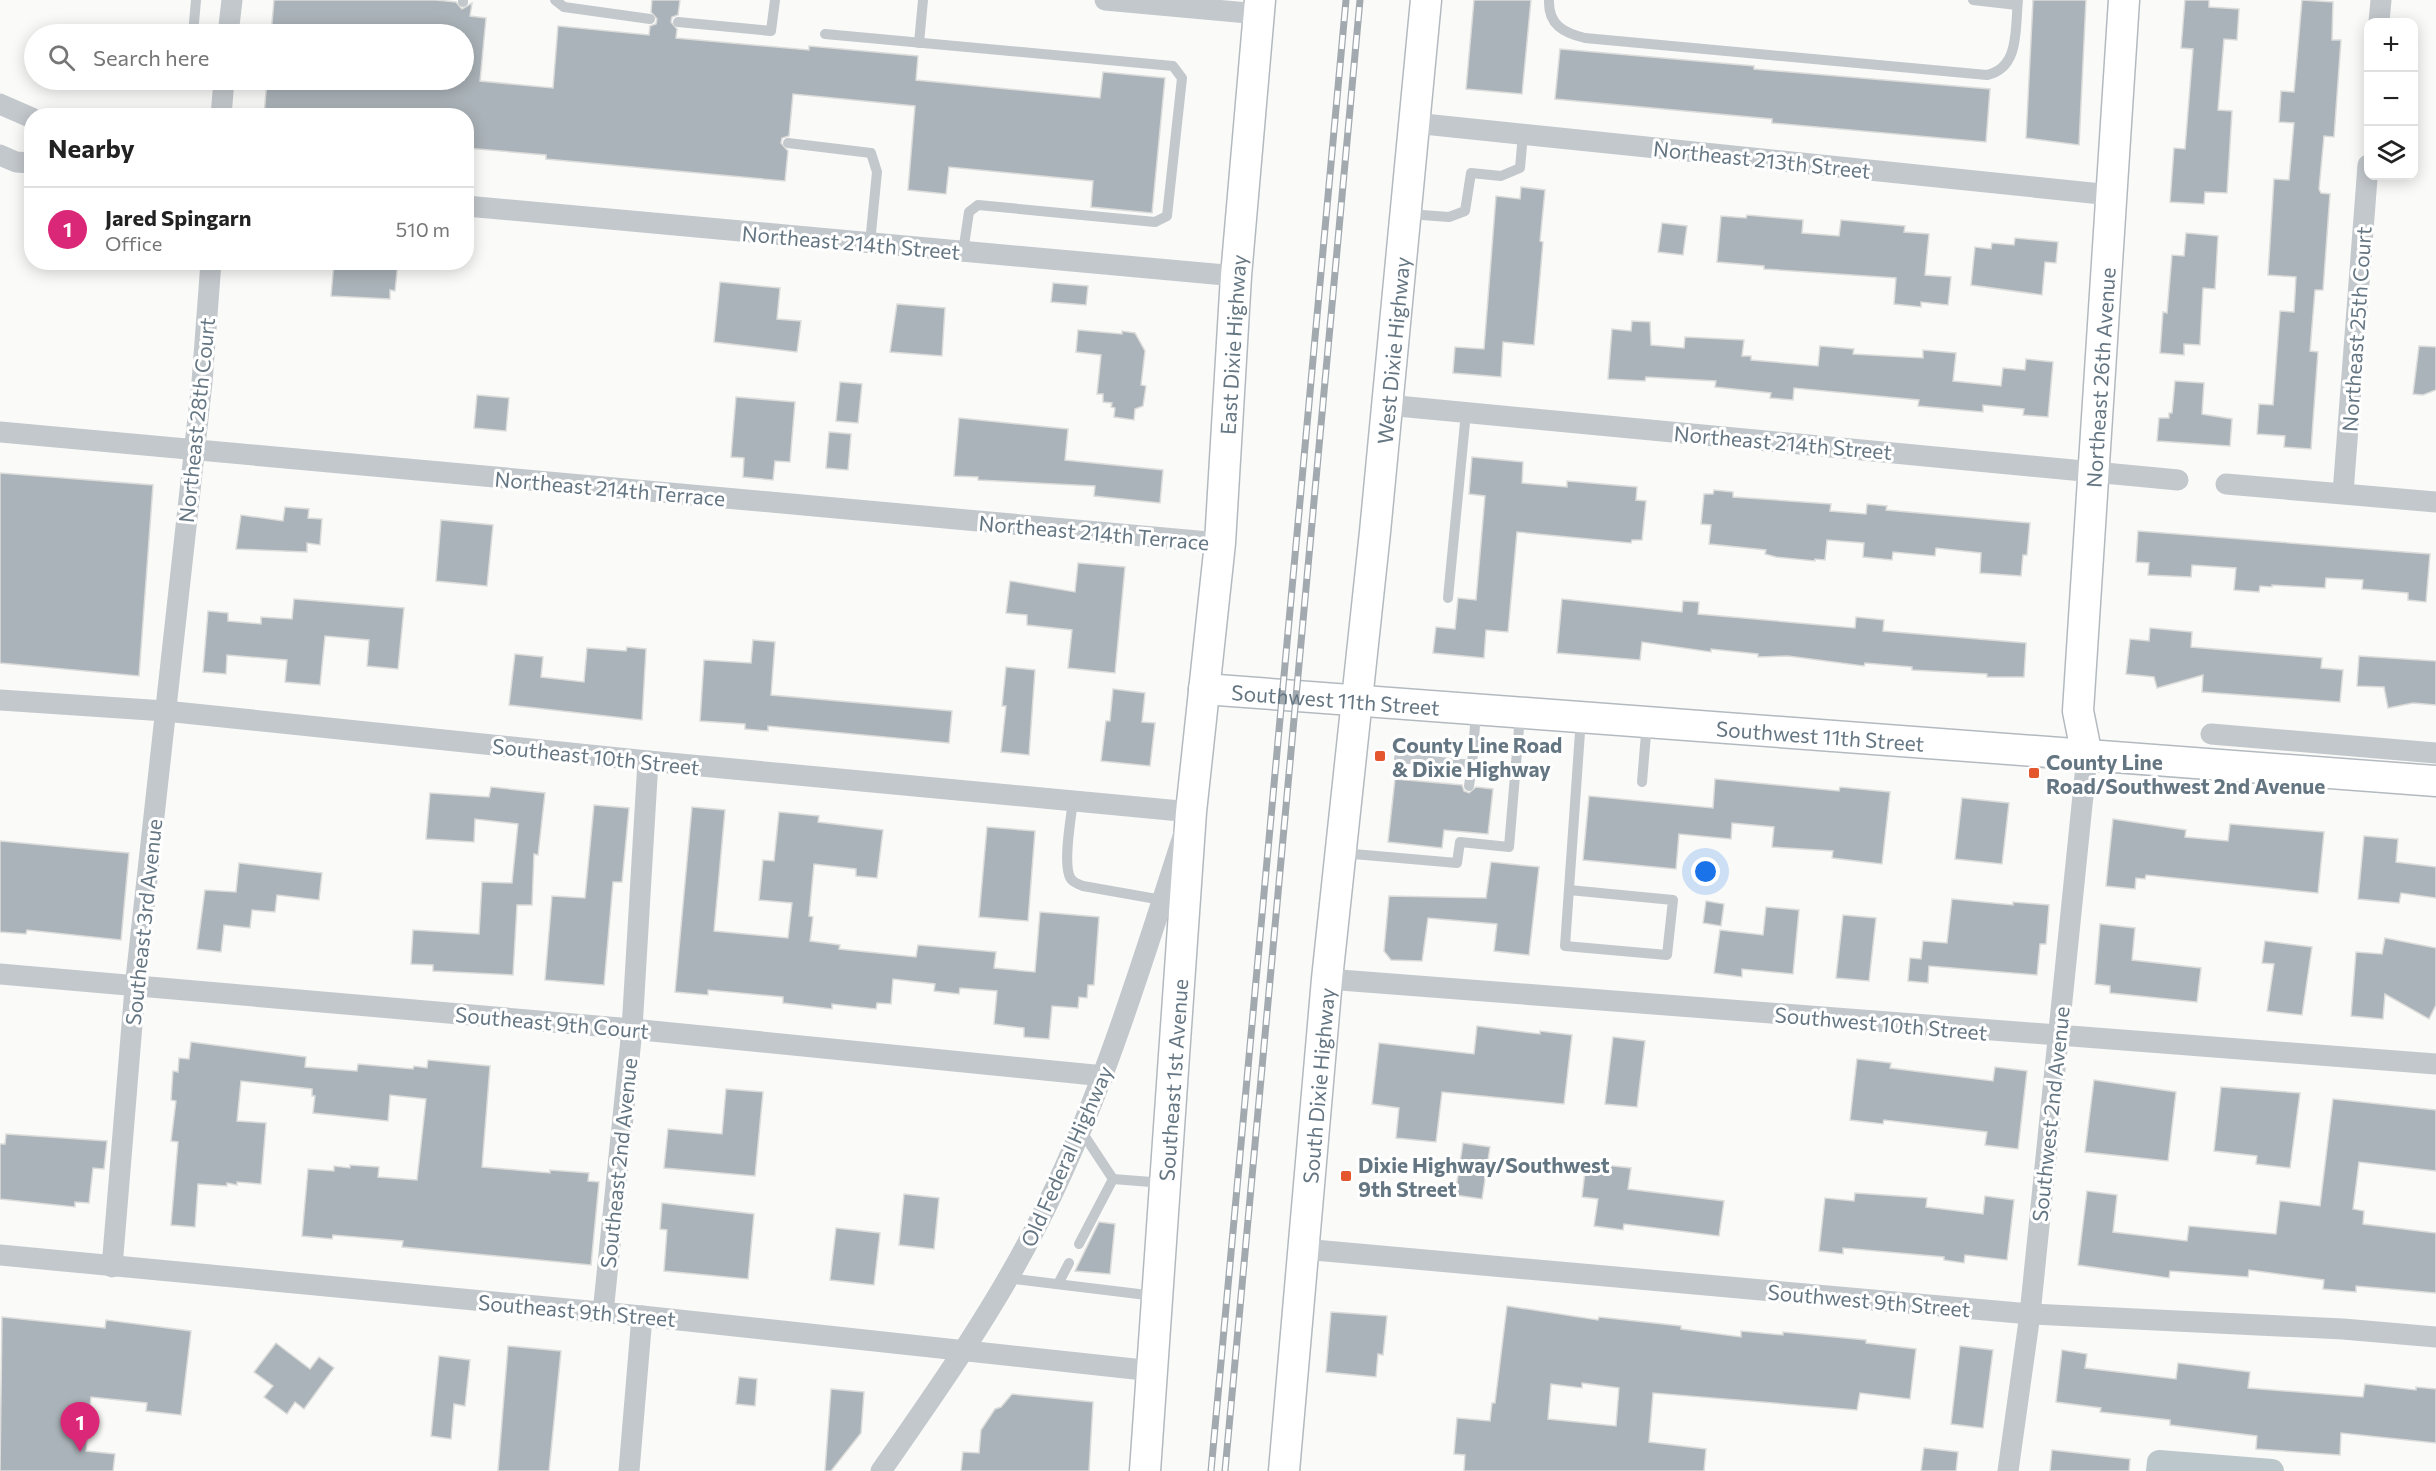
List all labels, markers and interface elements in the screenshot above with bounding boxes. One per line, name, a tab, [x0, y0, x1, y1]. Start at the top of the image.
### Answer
map controls	[2364, 18, 2418, 180]
button: +	[2364, 18, 2418, 72]
search box	[24, 24, 474, 90]
icon: search	[45, 41, 78, 74]
text: Search here	[93, 44, 209, 71]
button: −	[2364, 72, 2418, 126]
button: layers	[2364, 126, 2418, 180]
text: Nearby	[48, 132, 135, 163]
street label: Northeast 213th Street	[1652, 135, 1872, 183]
text: Jared Spingarn	[105, 204, 252, 231]
text: 1	[63, 217, 72, 241]
text: 510 m	[396, 217, 450, 241]
street label: Northeast 214th Street	[741, 220, 961, 264]
street label: Northeast 25th Court	[2336, 226, 2376, 432]
text: Office	[105, 231, 162, 255]
street label: East Dixie Highway	[1214, 253, 1250, 435]
street label: West Dixie Highway	[1371, 255, 1414, 445]
street label: Northeast 26th Avenue	[2080, 267, 2119, 489]
street label: Northeast 28th Court	[173, 316, 219, 524]
street label: Northeast 214th Street	[1673, 420, 1893, 464]
street label: Northeast 214th Terrace	[494, 465, 726, 511]
street label: Northeast 214th Terrace	[978, 509, 1210, 555]
street label: Southwest 11th Street	[1231, 679, 1441, 719]
street label: Southwest 11th Street	[1715, 715, 1925, 755]
place label: County Line Road & Dixie Highway	[1392, 732, 1562, 781]
street label: Southeast 10th Street	[491, 733, 701, 779]
marker: County Line Road & Dixie Highway	[1373, 749, 1387, 763]
place label: County Line Road/Southwest 2nd Avenue	[2046, 749, 2325, 798]
marker: County Line Road/Southwest 2nd Avenue	[2027, 766, 2041, 780]
street label: Southeast 3rd Avenue	[120, 817, 166, 1027]
your location	[1691, 857, 1720, 886]
street label: Southeast 1st Avenue	[1153, 978, 1192, 1182]
street label: South Dixie Highway	[1297, 986, 1339, 1184]
street label: Southeast 9th Court	[454, 1001, 650, 1043]
street label: Southwest 10th Street	[1774, 1001, 1988, 1045]
street label: Southwest 2nd Avenue	[2026, 1005, 2074, 1223]
street label: Southeast 2nd Avenue	[595, 1057, 641, 1269]
street label: Old Federal Highway	[1015, 1061, 1117, 1250]
place label: Dixie Highway/Southwest 9th Street	[1358, 1152, 1610, 1201]
marker: Dixie Highway/Southwest 9th Street	[1339, 1169, 1353, 1183]
street label: Southwest 9th Street	[1767, 1279, 1971, 1321]
street label: Southeast 9th Street	[477, 1289, 677, 1331]
pin: 1	[60, 1402, 100, 1452]

